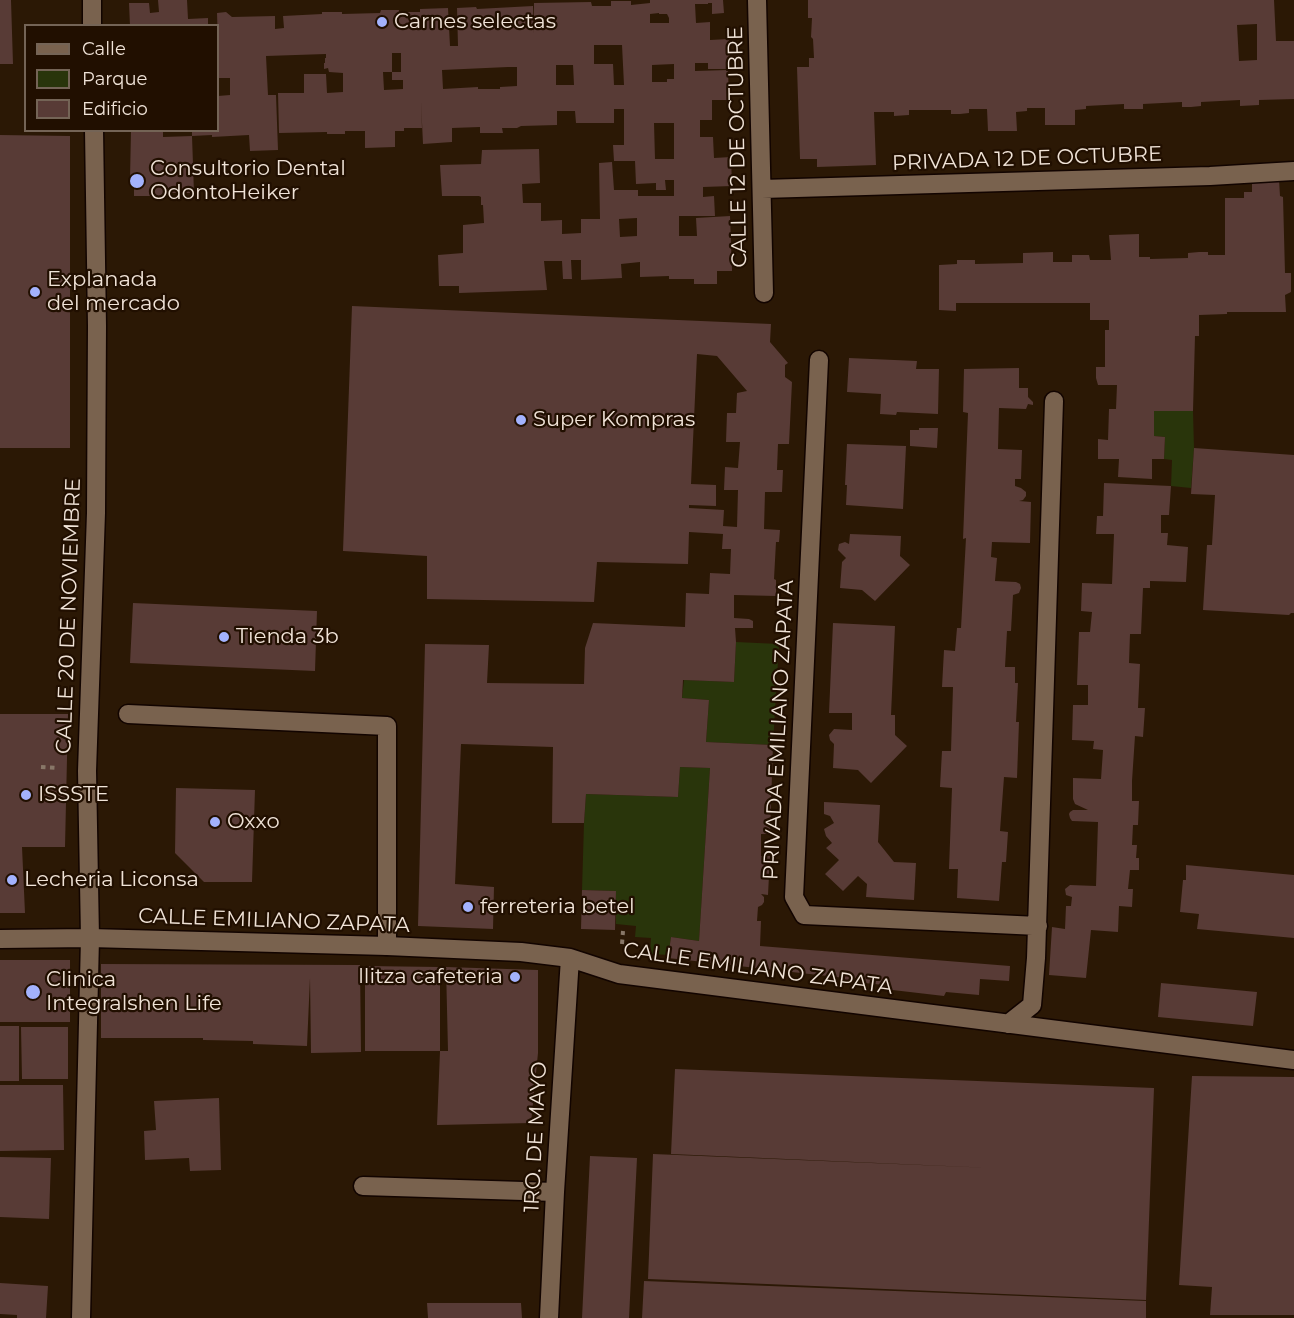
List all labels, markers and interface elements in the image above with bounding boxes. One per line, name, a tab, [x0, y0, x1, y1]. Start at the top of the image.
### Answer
place label: Carnes selectas	[394, 9, 556, 35]
marker: Carnes selectas	[375, 15, 389, 29]
legend	[24, 24, 219, 132]
street label: CALLE 12 DE OCTUBRE	[723, 26, 753, 268]
text: Calle	[82, 38, 126, 60]
text: Parque	[82, 68, 147, 90]
text: Edificio	[82, 98, 148, 120]
street label: PRIVADA 12 DE OCTUBRE	[891, 142, 1163, 176]
place label: Consultorio Dental OdontoHeiker	[150, 156, 346, 206]
marker: Consultorio Dental OdontoHeiker	[128, 172, 146, 190]
place label: Explanada del mercado	[47, 267, 180, 317]
marker: Explanada del mercado	[28, 285, 42, 299]
place label: Super Kompras	[533, 407, 695, 433]
marker: Super Kompras	[514, 413, 528, 427]
street label: CALLE 20 DE NOVIEMBRE	[52, 478, 86, 754]
street label: PRIVADA EMILIANO ZAPATA	[759, 579, 799, 881]
place label: Tienda 3b	[236, 624, 339, 650]
marker: Tienda 3b	[217, 630, 231, 644]
place label: ISSSTE	[38, 782, 109, 808]
marker: ISSSTE	[19, 788, 33, 802]
place label: Oxxo	[227, 809, 280, 835]
marker: Oxxo	[208, 815, 222, 829]
place label: Lecheria Liconsa	[24, 867, 199, 893]
marker: Lecheria Liconsa	[5, 873, 19, 887]
place label: ferreteria betel	[480, 894, 635, 920]
marker: ferreteria betel	[461, 900, 475, 914]
street label: CALLE EMILIANO ZAPATA	[138, 904, 410, 938]
street label: CALLE EMILIANO ZAPATA	[622, 938, 894, 1000]
place label: llitza cafeteria	[358, 964, 503, 990]
place label: Clinica Integralshen Life	[46, 967, 222, 1017]
marker: llitza cafeteria	[508, 970, 522, 984]
marker: Clinica Integralshen Life	[24, 983, 42, 1001]
street label: 1RO. DE MAYO	[519, 1061, 553, 1213]

